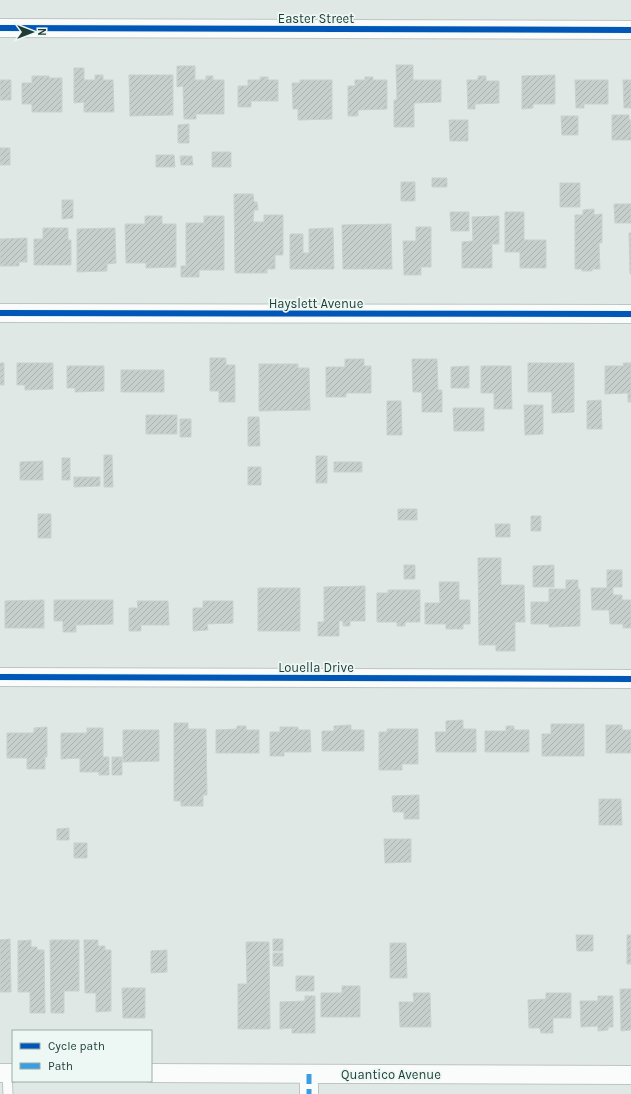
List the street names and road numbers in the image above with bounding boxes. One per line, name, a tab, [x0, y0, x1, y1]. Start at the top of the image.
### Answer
street label: Easter Street	[278, 11, 354, 26]
street label: Hayslett Avenue	[269, 296, 364, 311]
street label: Louella Drive	[278, 660, 354, 675]
street label: Quantico Avenue	[341, 1067, 441, 1082]

